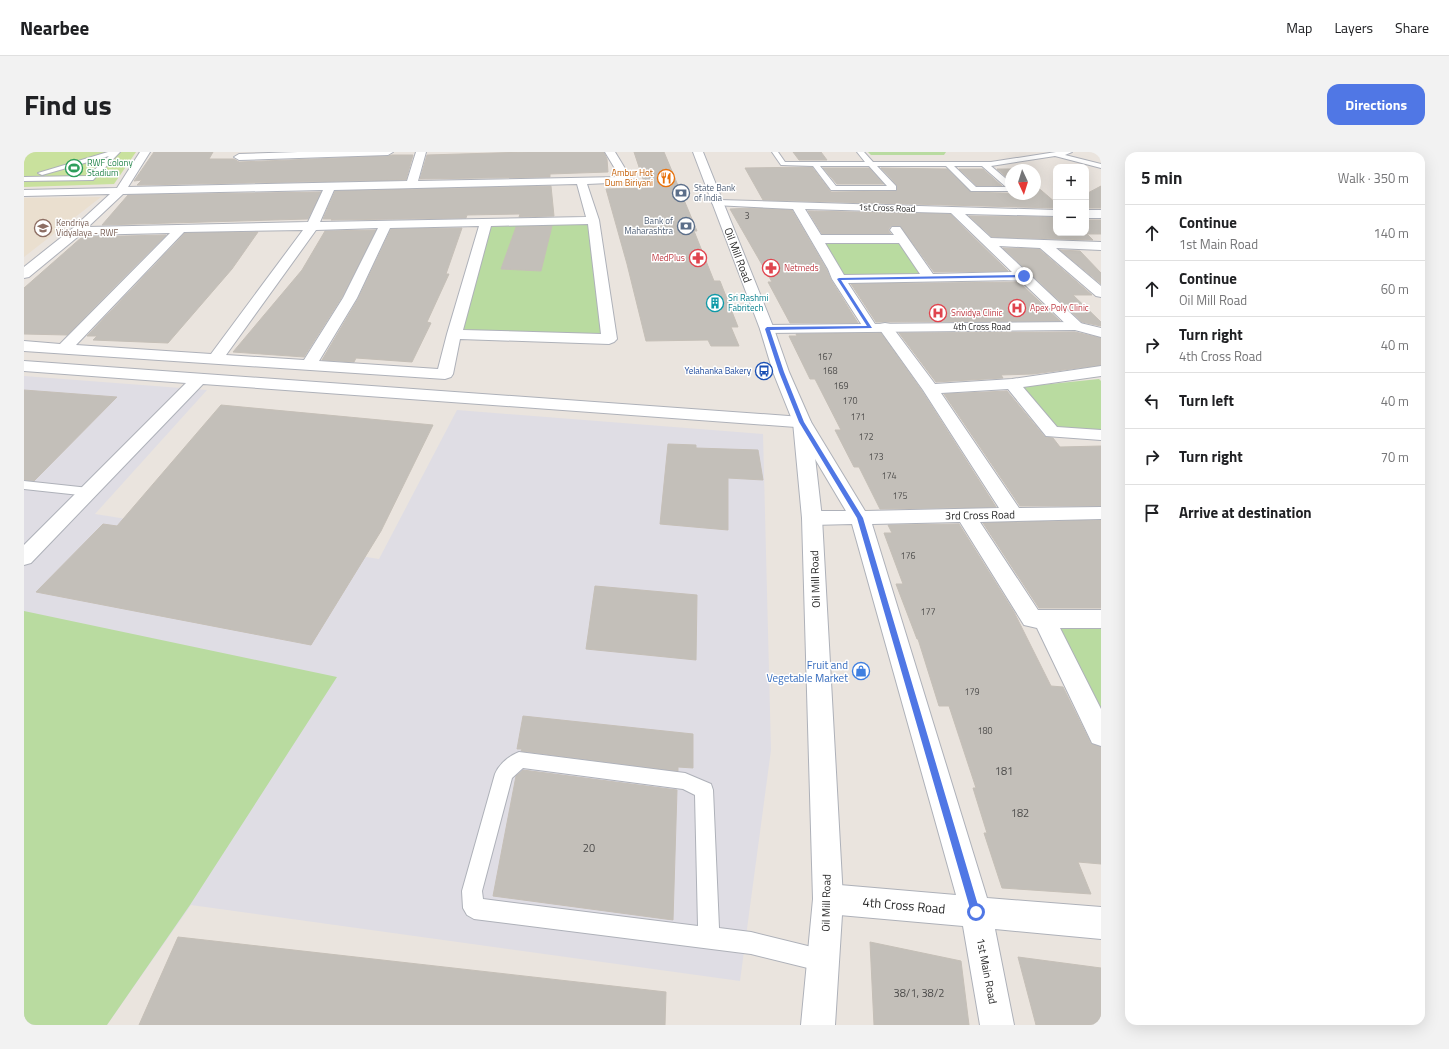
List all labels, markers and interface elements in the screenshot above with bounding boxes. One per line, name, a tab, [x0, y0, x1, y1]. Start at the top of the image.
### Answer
text: Nearbee	[20, 13, 89, 42]
text: Map	[1286, 17, 1312, 38]
text: Layers	[1334, 17, 1373, 38]
text: Share	[1395, 17, 1429, 38]
text: Find us	[24, 83, 112, 126]
button: Directions	[1327, 84, 1425, 125]
place label: RWF Colony Stadium	[87, 156, 133, 179]
sports icon: RWF Colony Stadium	[64, 158, 84, 178]
north arrow	[1005, 164, 1041, 200]
map controls	[1053, 164, 1089, 236]
button: +	[1053, 164, 1089, 200]
text: 5 min	[1141, 165, 1182, 191]
place label: Ambur Hot Dum Biriyani	[605, 166, 654, 189]
restaurant icon: Ambur Hot Dum Biriyani	[656, 168, 676, 188]
text: Walk · 350 m	[1338, 168, 1409, 188]
place label: State Bank of India	[694, 181, 736, 204]
bank icon: State Bank of India	[671, 183, 691, 203]
street label: 1st Cross Road	[858, 200, 916, 215]
button: −	[1053, 200, 1089, 236]
house number: 3	[744, 209, 750, 222]
text: Continue	[1179, 211, 1237, 234]
place label: Bank of Maharashtra	[624, 214, 673, 237]
place label: Kendriya Vidyalaya - RWF	[56, 216, 118, 239]
bank icon: Bank of Maharashtra	[676, 216, 696, 236]
school or university icon: Kendriya Vidyalaya - RWF	[33, 218, 53, 238]
icon: ahead	[1141, 222, 1163, 244]
text: 140 m	[1373, 223, 1409, 243]
street label: Oil Mill Road	[720, 225, 756, 285]
text: 1st Main Road	[1179, 234, 1258, 254]
pharmacy icon: MedPlus	[688, 248, 708, 268]
place label: MedPlus	[652, 251, 685, 264]
pharmacy icon: Netmeds	[761, 258, 781, 278]
place label: Netmeds	[784, 261, 819, 274]
route end	[1015, 267, 1033, 285]
text: Continue	[1179, 267, 1237, 290]
icon: ahead	[1141, 278, 1163, 300]
text: 60 m	[1381, 279, 1409, 299]
text: Oil Mill Road	[1179, 290, 1247, 310]
place label: Sri Rashmi Fabritech	[728, 291, 769, 314]
building icon: Sri Rashmi Fabritech	[705, 293, 725, 313]
hospital icon: Apex Poly Clinic	[1007, 298, 1027, 318]
place label: Apex Poly Clinic	[1030, 301, 1089, 314]
hospital icon: Srividya Clinic	[928, 303, 948, 323]
place label: Srividya Clinic	[951, 306, 1003, 319]
street label: 4th Cross Road	[953, 320, 1011, 333]
text: Turn right	[1179, 323, 1243, 346]
icon: right	[1141, 334, 1163, 356]
text: 40 m	[1381, 335, 1409, 355]
text: 4th Cross Road	[1179, 346, 1262, 366]
house number: 167	[817, 350, 833, 363]
bus stop icon: Yelahanka Bakery	[754, 361, 774, 381]
place label: Yelahanka Bakery	[684, 364, 752, 377]
house number: 168	[822, 364, 838, 377]
house number: 169	[833, 379, 849, 392]
text: Turn left	[1179, 389, 1234, 412]
icon: left	[1141, 390, 1163, 412]
text: 40 m	[1381, 391, 1409, 411]
house number: 170	[842, 394, 858, 407]
house number: 171	[850, 410, 866, 423]
house number: 172	[858, 430, 874, 443]
text: Turn right	[1179, 445, 1243, 468]
icon: right	[1141, 446, 1163, 468]
text: 70 m	[1381, 447, 1409, 467]
house number: 173	[868, 450, 884, 463]
house number: 174	[881, 469, 897, 482]
house number: 175	[892, 489, 908, 502]
text: Arrive at destination	[1179, 501, 1312, 524]
icon: arrive	[1141, 502, 1163, 524]
street label: 3rd Cross Road	[945, 506, 1015, 524]
house number: 176	[900, 549, 916, 562]
street label: Oil Mill Road	[806, 550, 824, 608]
house number: 177	[920, 605, 936, 618]
place label: Fruit and Vegetable Market	[766, 657, 848, 686]
shop icon: Fruit and Vegetable Market	[851, 661, 871, 681]
house number: 179	[964, 685, 980, 698]
house number: 180	[977, 724, 993, 737]
house number: 181	[995, 763, 1013, 779]
house number: 182	[1011, 805, 1029, 821]
house number: 20	[583, 840, 595, 856]
street label: Oil Mill Road	[817, 874, 835, 932]
street label: 4th Cross Road	[862, 891, 946, 919]
route start	[967, 903, 985, 921]
street label: 1st Main Road	[973, 937, 1001, 1006]
house number: 38/1, 38/2	[894, 985, 944, 1001]

